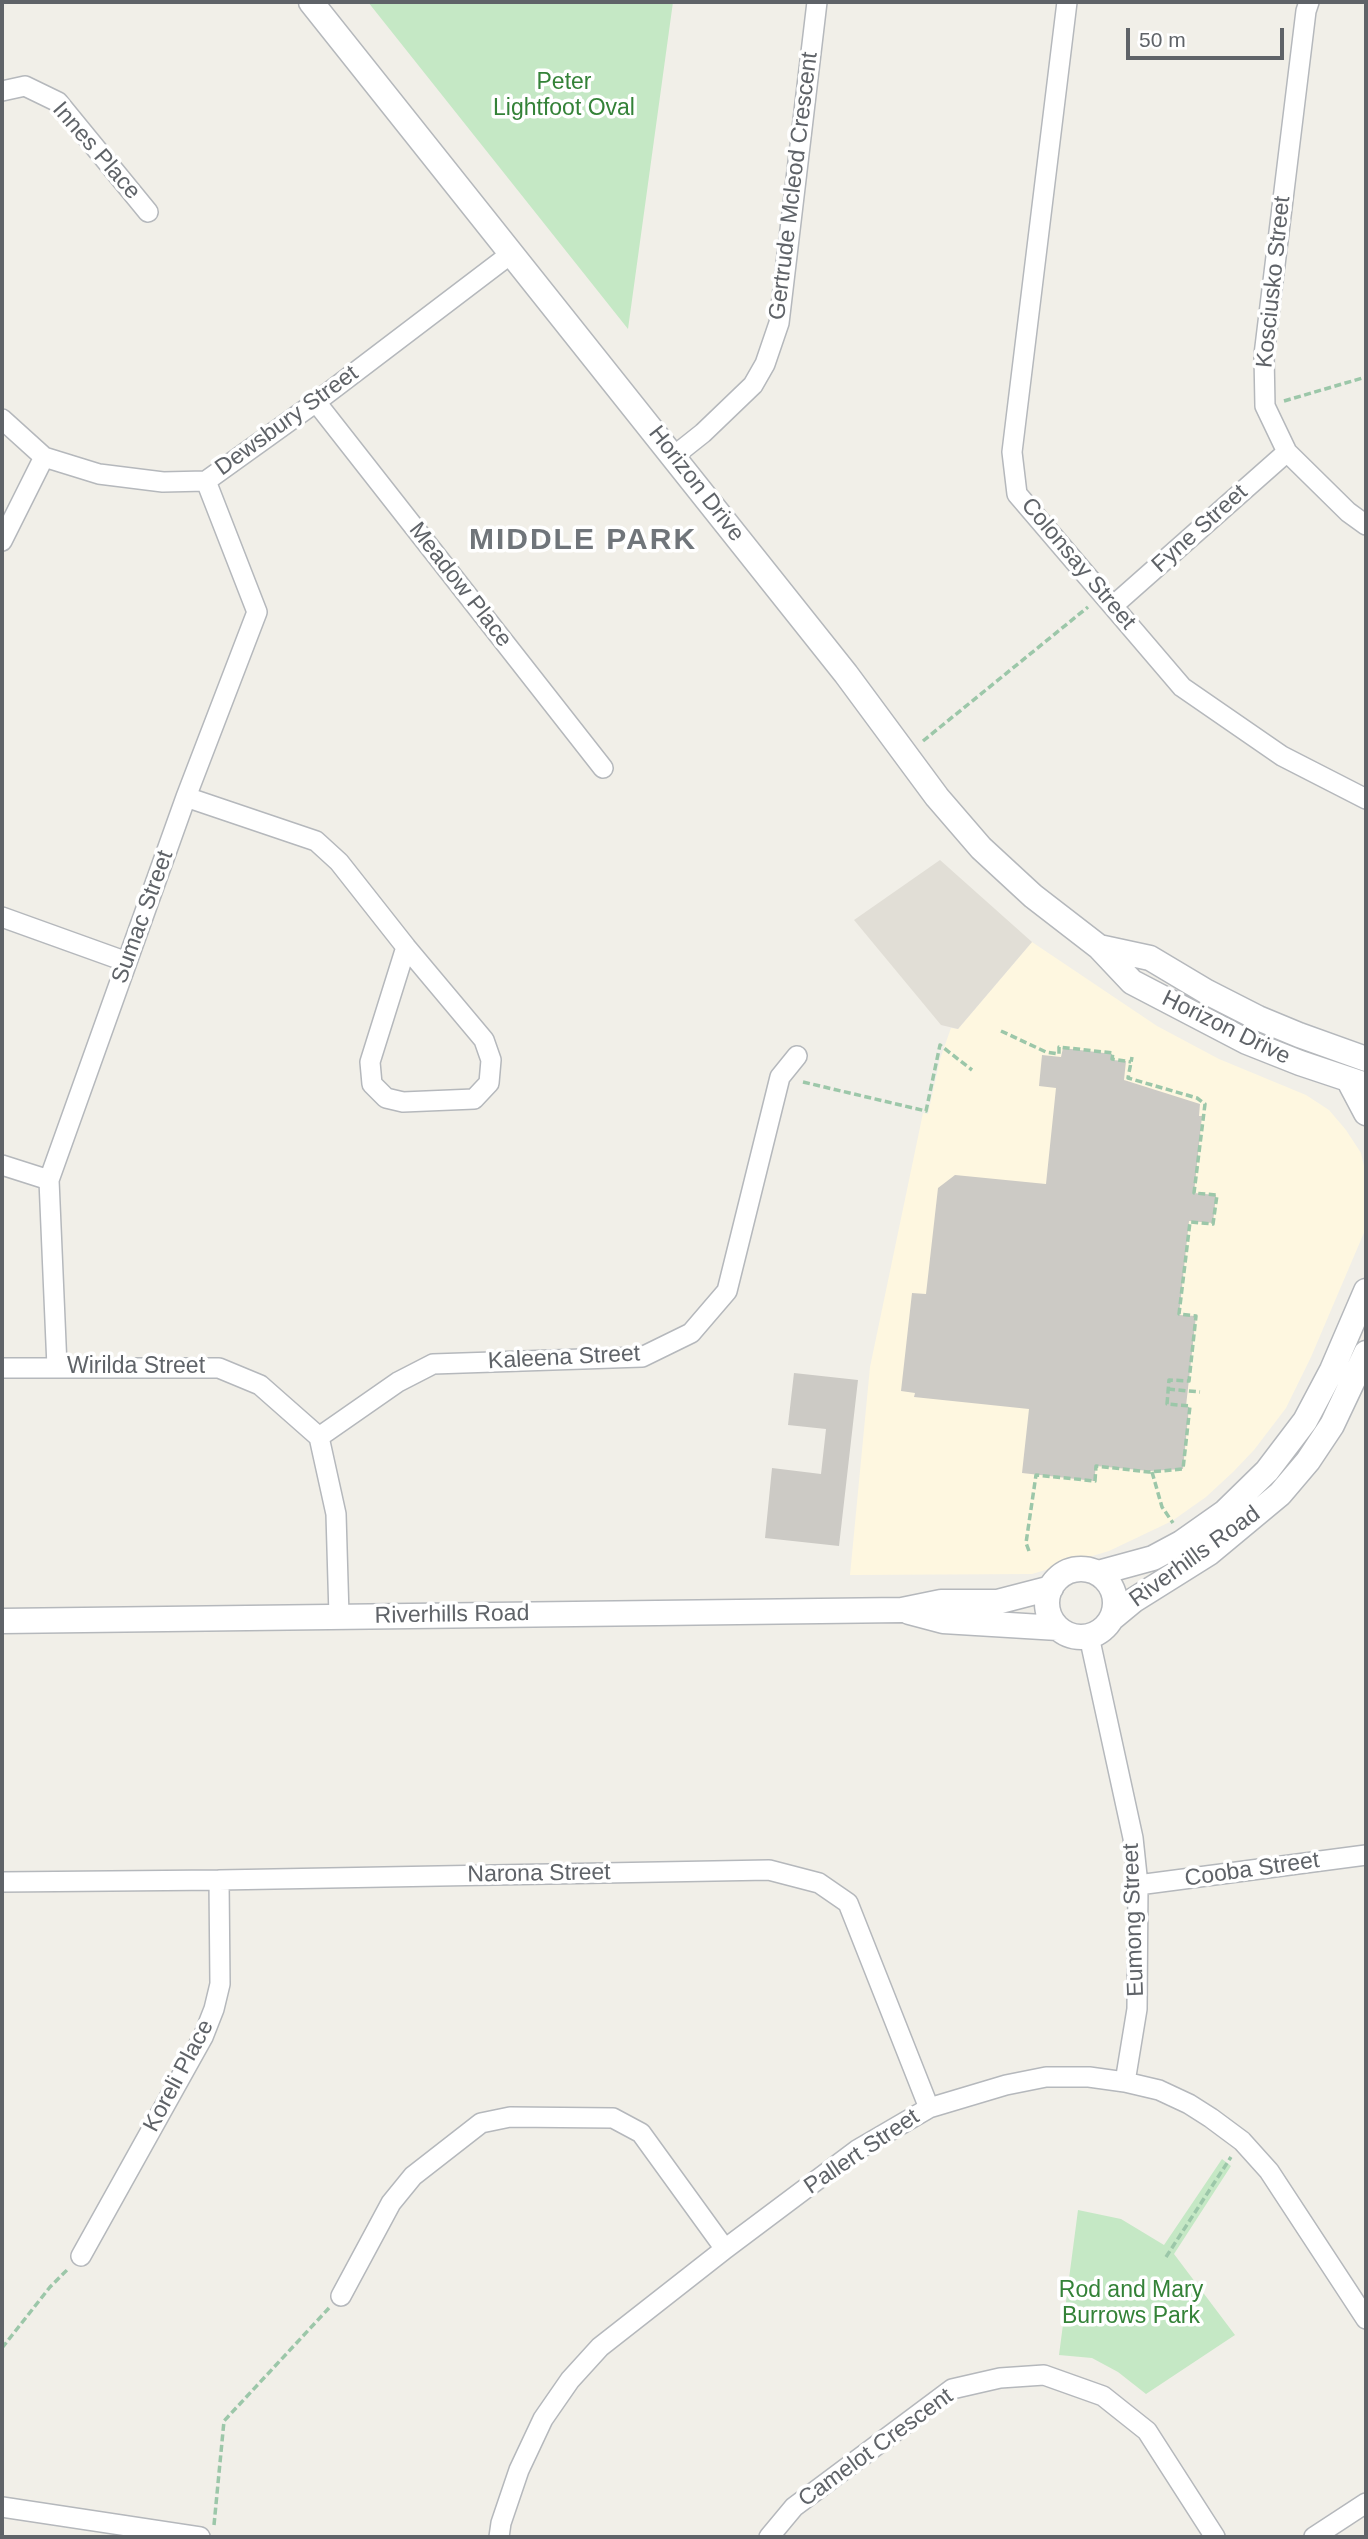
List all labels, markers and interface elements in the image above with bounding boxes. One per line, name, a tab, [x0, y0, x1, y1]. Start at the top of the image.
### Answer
scale bar	[1130, 14, 1288, 58]
text: 50 m	[1139, 28, 1186, 51]
street label: Gertrude Mcleod Crescent	[764, 50, 824, 322]
park label: Peter Lightfoot Oval	[493, 69, 635, 123]
street label: Innes Place	[46, 97, 146, 205]
street label: Kosciusko Street	[1251, 195, 1297, 369]
street label: Dewsbury Street	[210, 360, 364, 482]
street label: Horizon Drive	[642, 421, 750, 547]
street label: Fyne Street	[1147, 479, 1253, 579]
street label: Colonsay Street	[1015, 492, 1141, 636]
street label: Meadow Place	[403, 517, 517, 653]
district label: MIDDLE PARK	[470, 523, 696, 559]
street label: Sumac Street	[106, 847, 180, 987]
street label: Horizon Drive	[1157, 985, 1295, 1071]
street label: Kaleena Street	[487, 1340, 641, 1376]
street label: Wirilda Street	[67, 1353, 205, 1381]
street label: Riverhills Road	[1124, 1500, 1266, 1614]
street label: Riverhills Road	[374, 1600, 530, 1630]
street label: Eumong Street	[1118, 1843, 1150, 1997]
street label: Cooba Street	[1183, 1847, 1321, 1893]
street label: Narona Street	[467, 1859, 611, 1889]
street label: Koreli Place	[138, 2015, 220, 2137]
street label: Pallert Street	[799, 2103, 925, 2201]
park label: Rod and Mary Burrows Park	[1059, 2277, 1203, 2331]
street label: Camelot Crescent	[793, 2383, 959, 2513]

